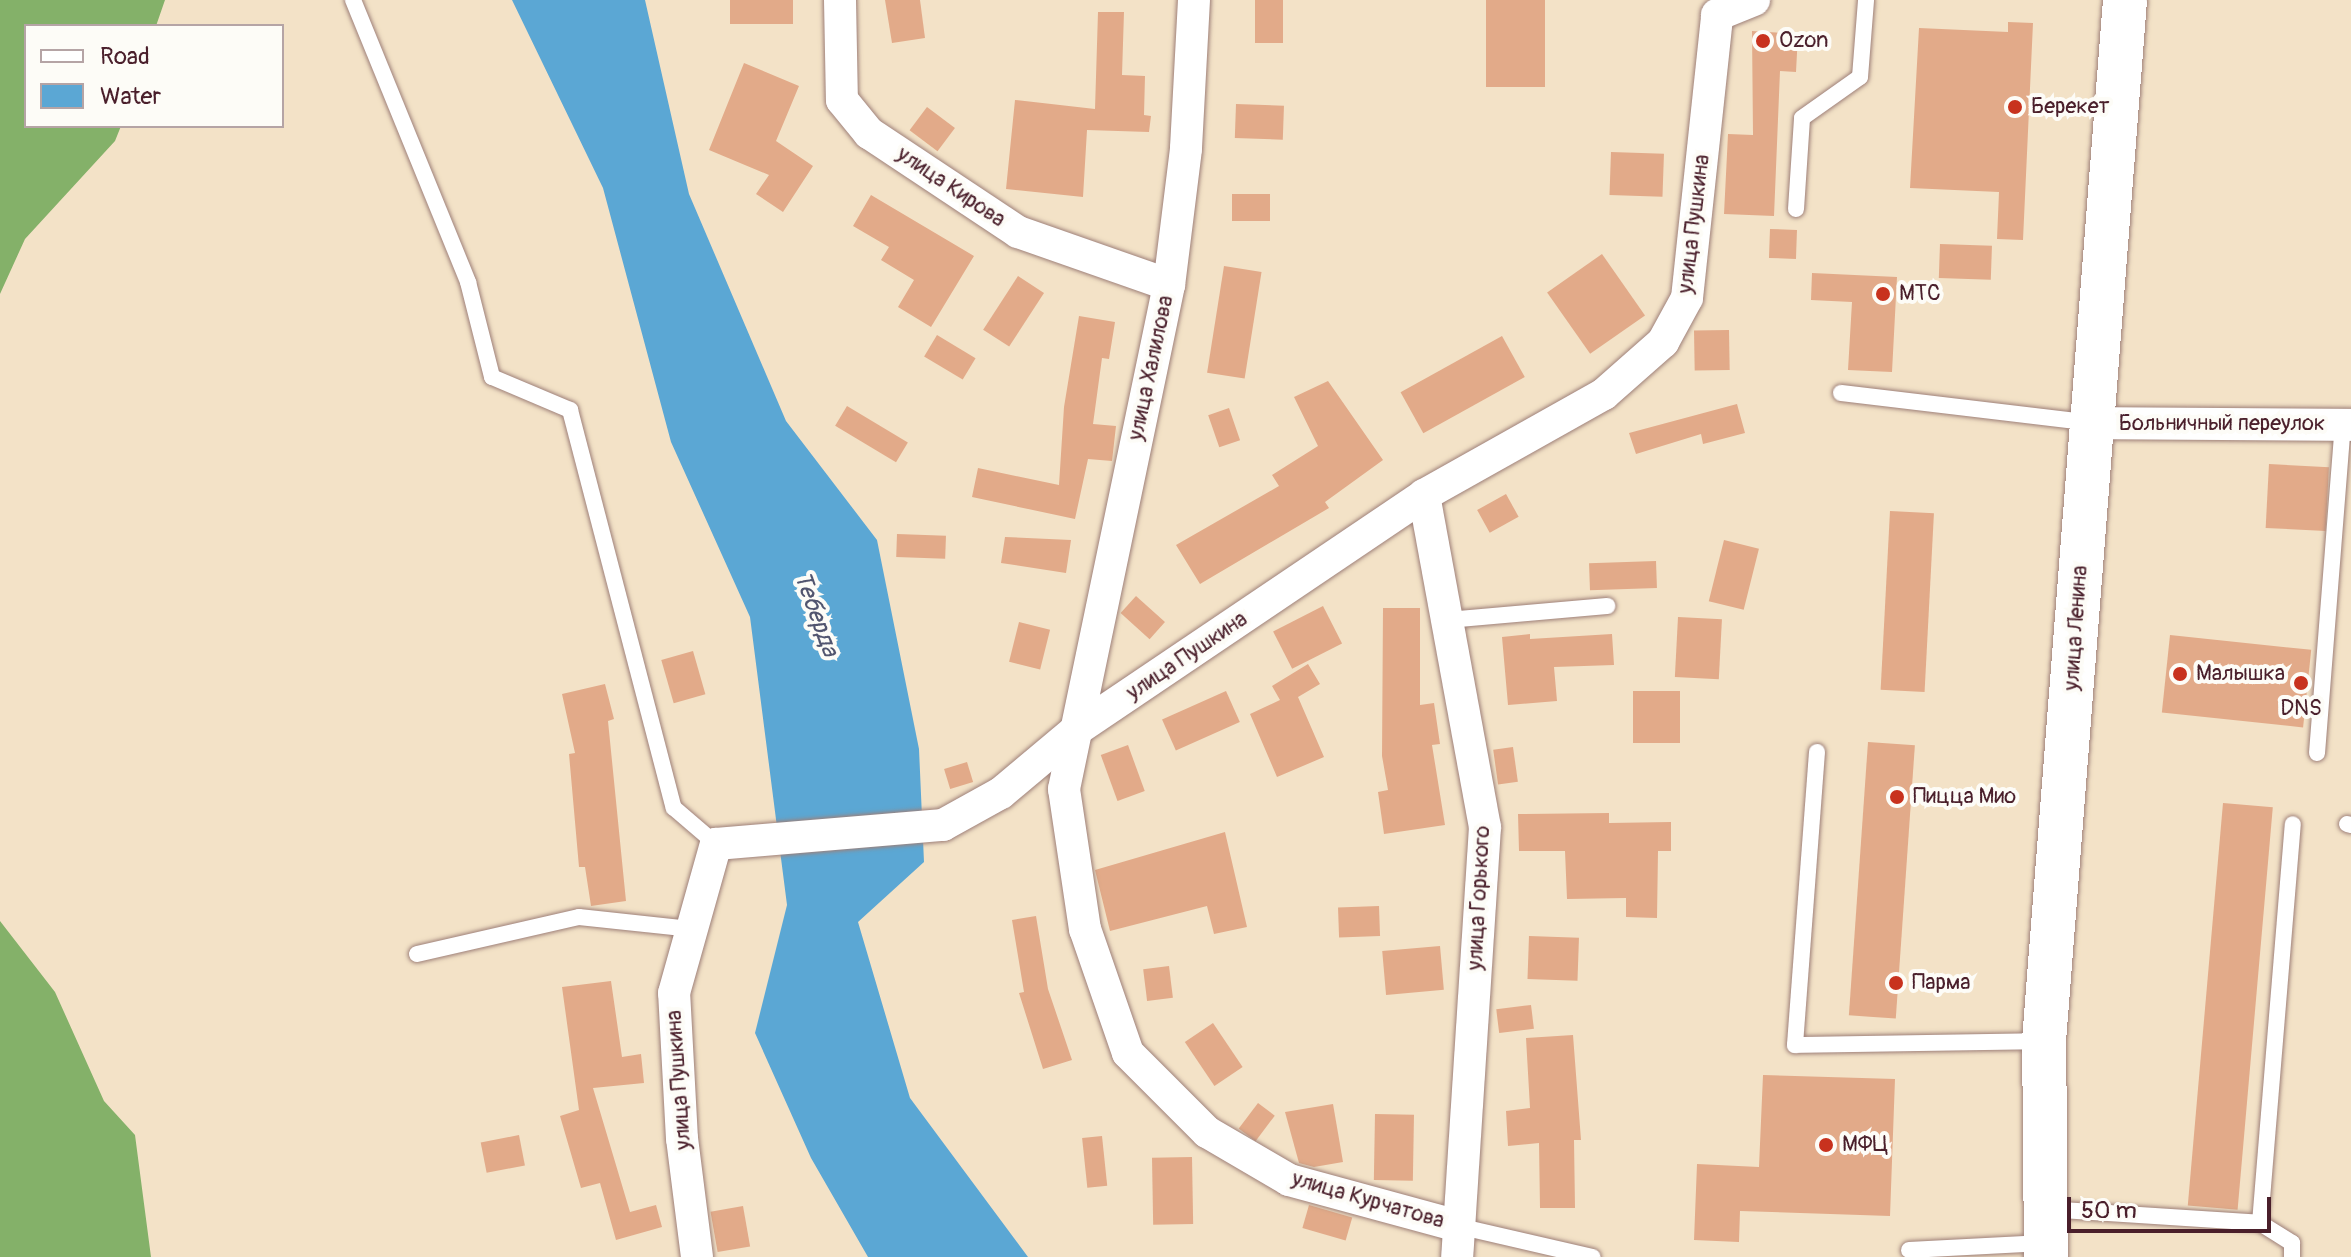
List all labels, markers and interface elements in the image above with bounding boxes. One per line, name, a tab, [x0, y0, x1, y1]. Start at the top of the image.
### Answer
legend	[24, 24, 284, 128]
place label: Ozon	[1779, 28, 1828, 54]
marker: Ozon	[1754, 32, 1772, 50]
text: Road	[100, 42, 150, 71]
text: Water	[100, 82, 161, 111]
place label: Берекет	[2031, 94, 2109, 120]
marker: Берекет	[2006, 98, 2024, 116]
street label: улица Кирова	[892, 141, 1010, 233]
street label: улица Пушкина	[1672, 153, 1716, 295]
place label: МТС	[1899, 281, 1941, 307]
marker: МТС	[1874, 285, 1892, 303]
street label: улица Халилова	[1123, 293, 1179, 443]
street label: Больничный переулок	[2119, 411, 2325, 437]
street label: улица Ленина	[2058, 564, 2094, 692]
water label: Теберда	[787, 568, 845, 660]
street label: улица Пушкина	[1122, 606, 1252, 706]
place label: Малышка	[2196, 661, 2285, 687]
marker: Малышка	[2171, 665, 2189, 683]
marker: DNS	[2292, 674, 2310, 692]
place label: DNS	[2280, 696, 2322, 722]
place label: Пицца Мио	[1913, 784, 2016, 810]
marker: Пицца Мио	[1888, 788, 1906, 806]
street label: улица Горького	[1462, 825, 1496, 971]
place label: Парма	[1912, 970, 1971, 996]
marker: Парма	[1887, 974, 1905, 992]
street label: улица Пушкина	[661, 1009, 697, 1151]
place label: МФЦ	[1842, 1132, 1888, 1158]
marker: МФЦ	[1817, 1136, 1835, 1154]
street label: улица Курчатова	[1289, 1166, 1447, 1234]
scale bar	[2071, 1181, 2275, 1231]
text: 50 m	[2081, 1196, 2137, 1225]

